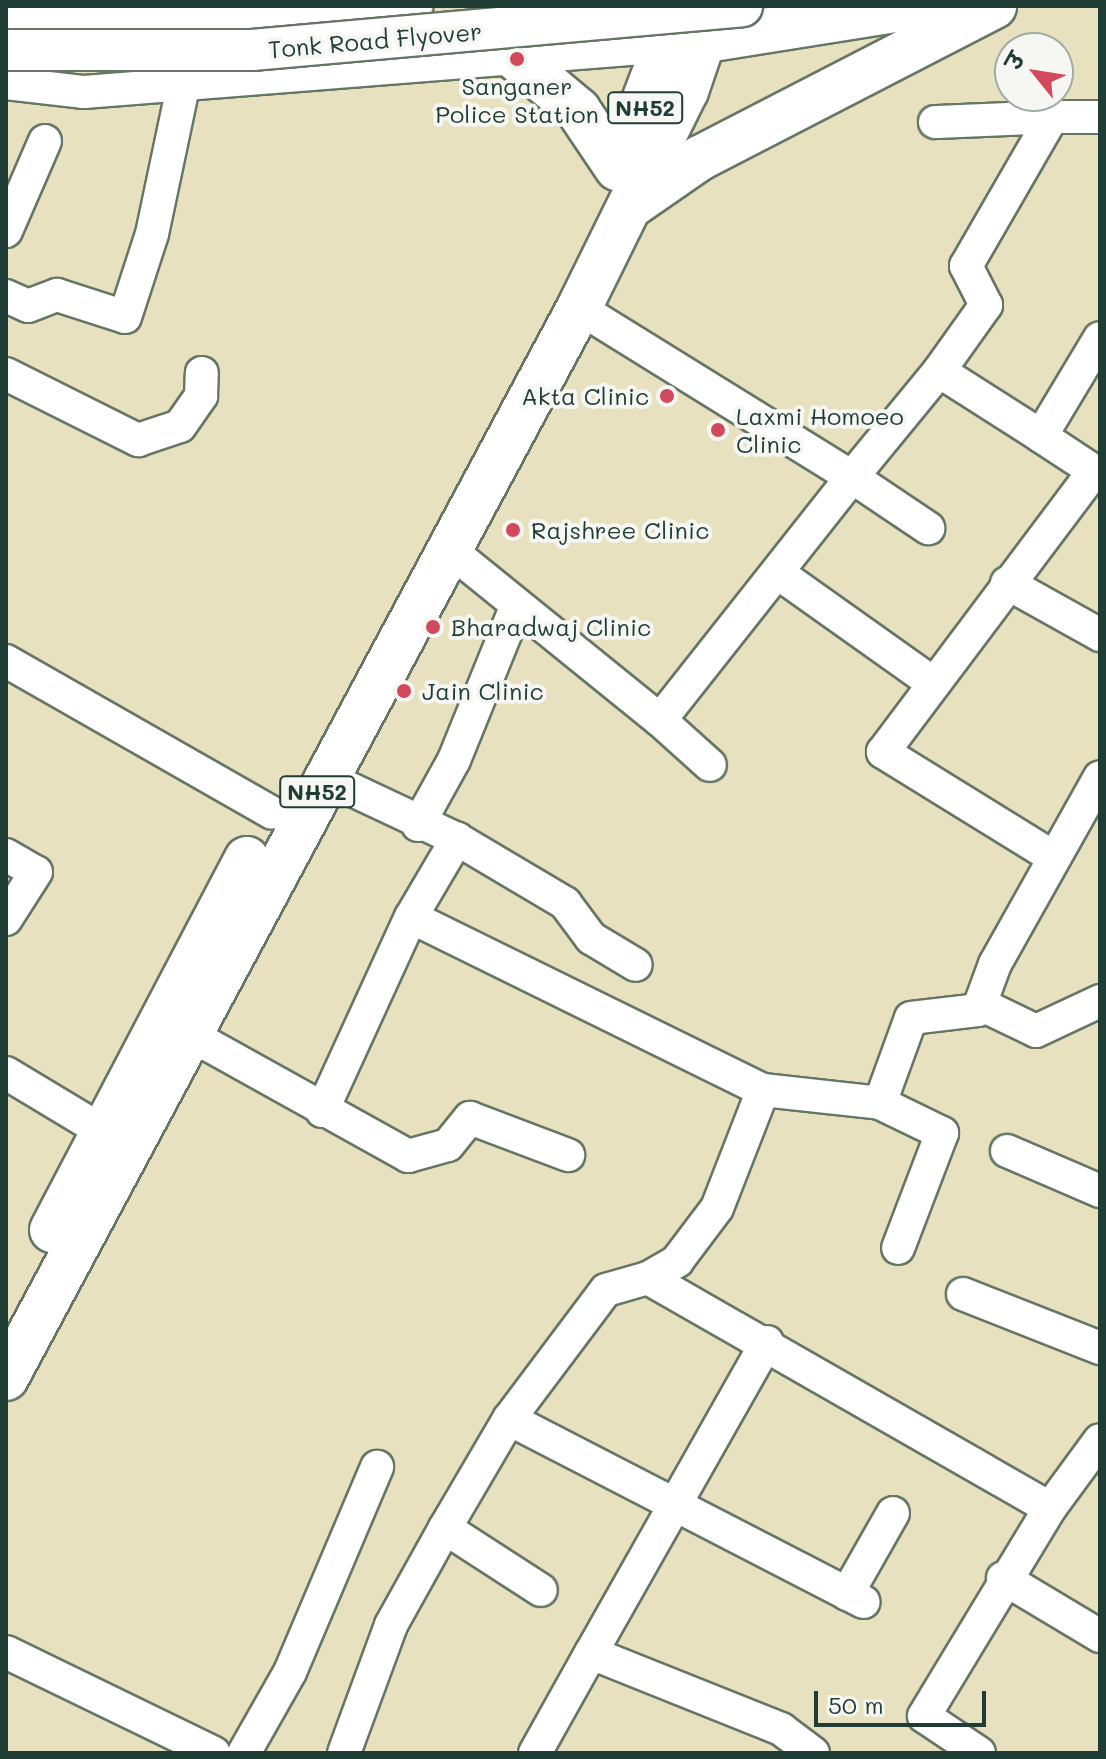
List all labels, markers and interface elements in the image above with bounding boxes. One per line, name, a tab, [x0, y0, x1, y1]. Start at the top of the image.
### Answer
street label: Tonk Road Flyover	[267, 16, 483, 64]
north arrow	[994, 32, 1074, 112]
text: उ	[998, 47, 1031, 74]
marker: Sanganer Police Station	[508, 50, 526, 68]
place label: Sanganer Police Station	[435, 72, 599, 128]
road number: NH52	[607, 90, 683, 126]
place label: Akta Clinic	[521, 382, 649, 410]
marker: Akta Clinic	[656, 385, 678, 407]
place label: Laxmi Homoeo Clinic	[736, 402, 904, 458]
marker: Laxmi Homoeo Clinic	[707, 419, 729, 441]
place label: Rajshree Clinic	[531, 516, 709, 544]
marker: Rajshree Clinic	[502, 519, 524, 541]
place label: Bharadwaj Clinic	[451, 613, 651, 641]
marker: Bharadwaj Clinic	[422, 616, 444, 638]
place label: Jain Clinic	[422, 677, 544, 705]
marker: Jain Clinic	[393, 680, 415, 702]
road number: NH52	[279, 774, 355, 810]
scale bar	[818, 1675, 990, 1725]
text: 50 m	[828, 1689, 884, 1720]

